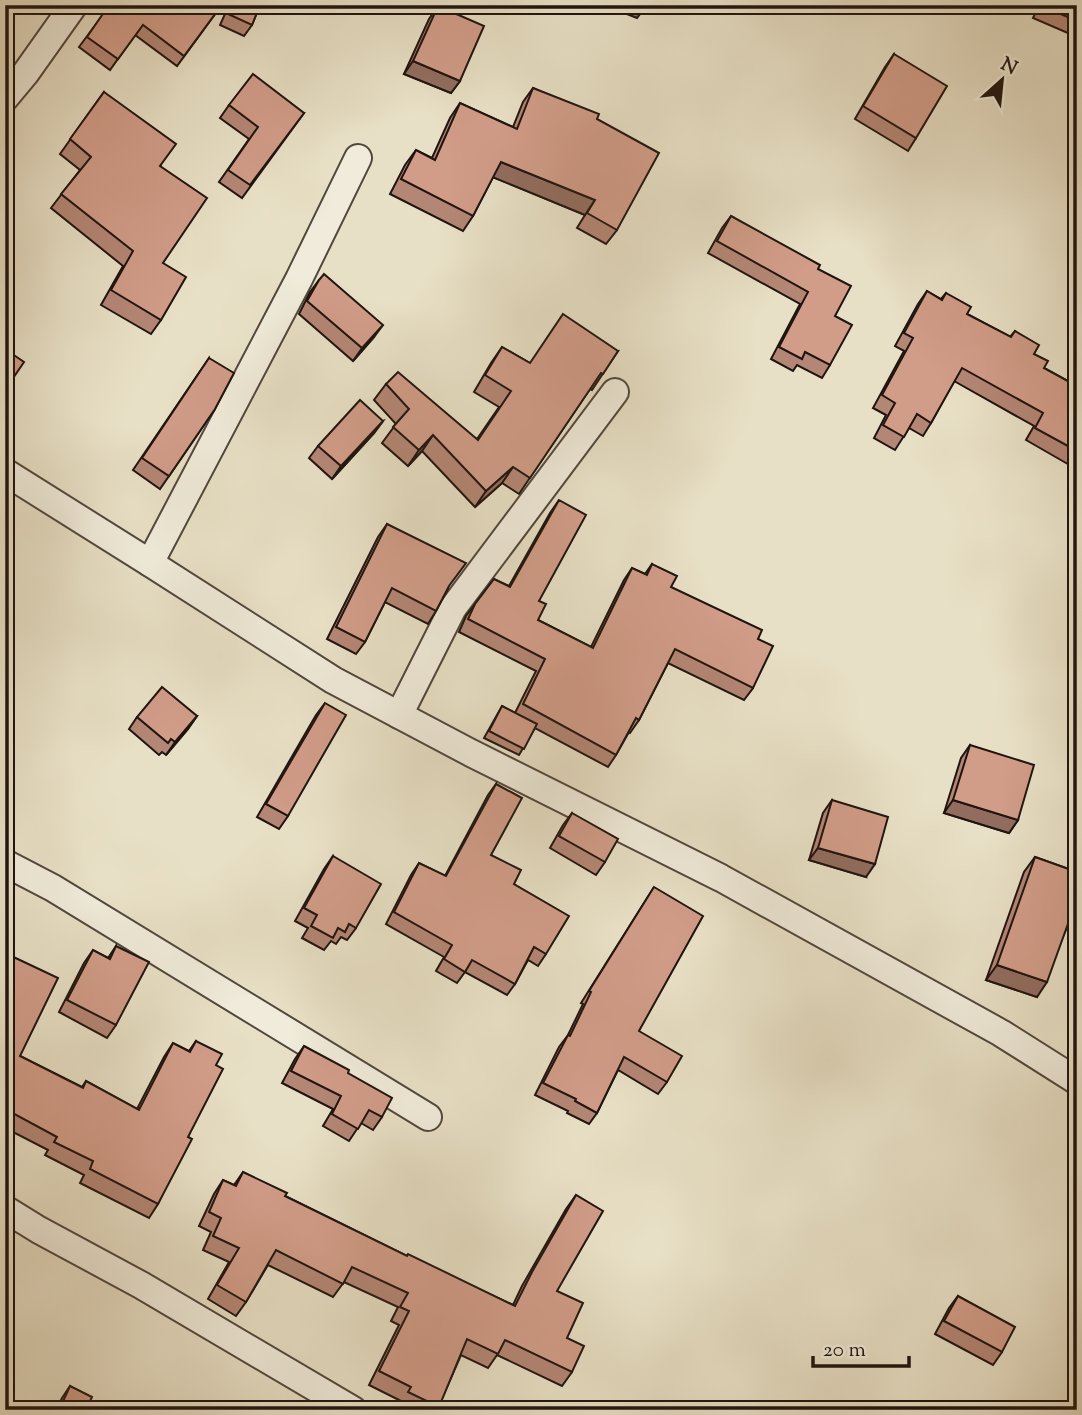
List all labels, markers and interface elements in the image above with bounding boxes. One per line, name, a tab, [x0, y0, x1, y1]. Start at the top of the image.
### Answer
north arrow	[967, 46, 1036, 116]
text: N	[996, 52, 1021, 83]
scale bar	[813, 1324, 909, 1368]
text: 20 m	[823, 1336, 866, 1366]

